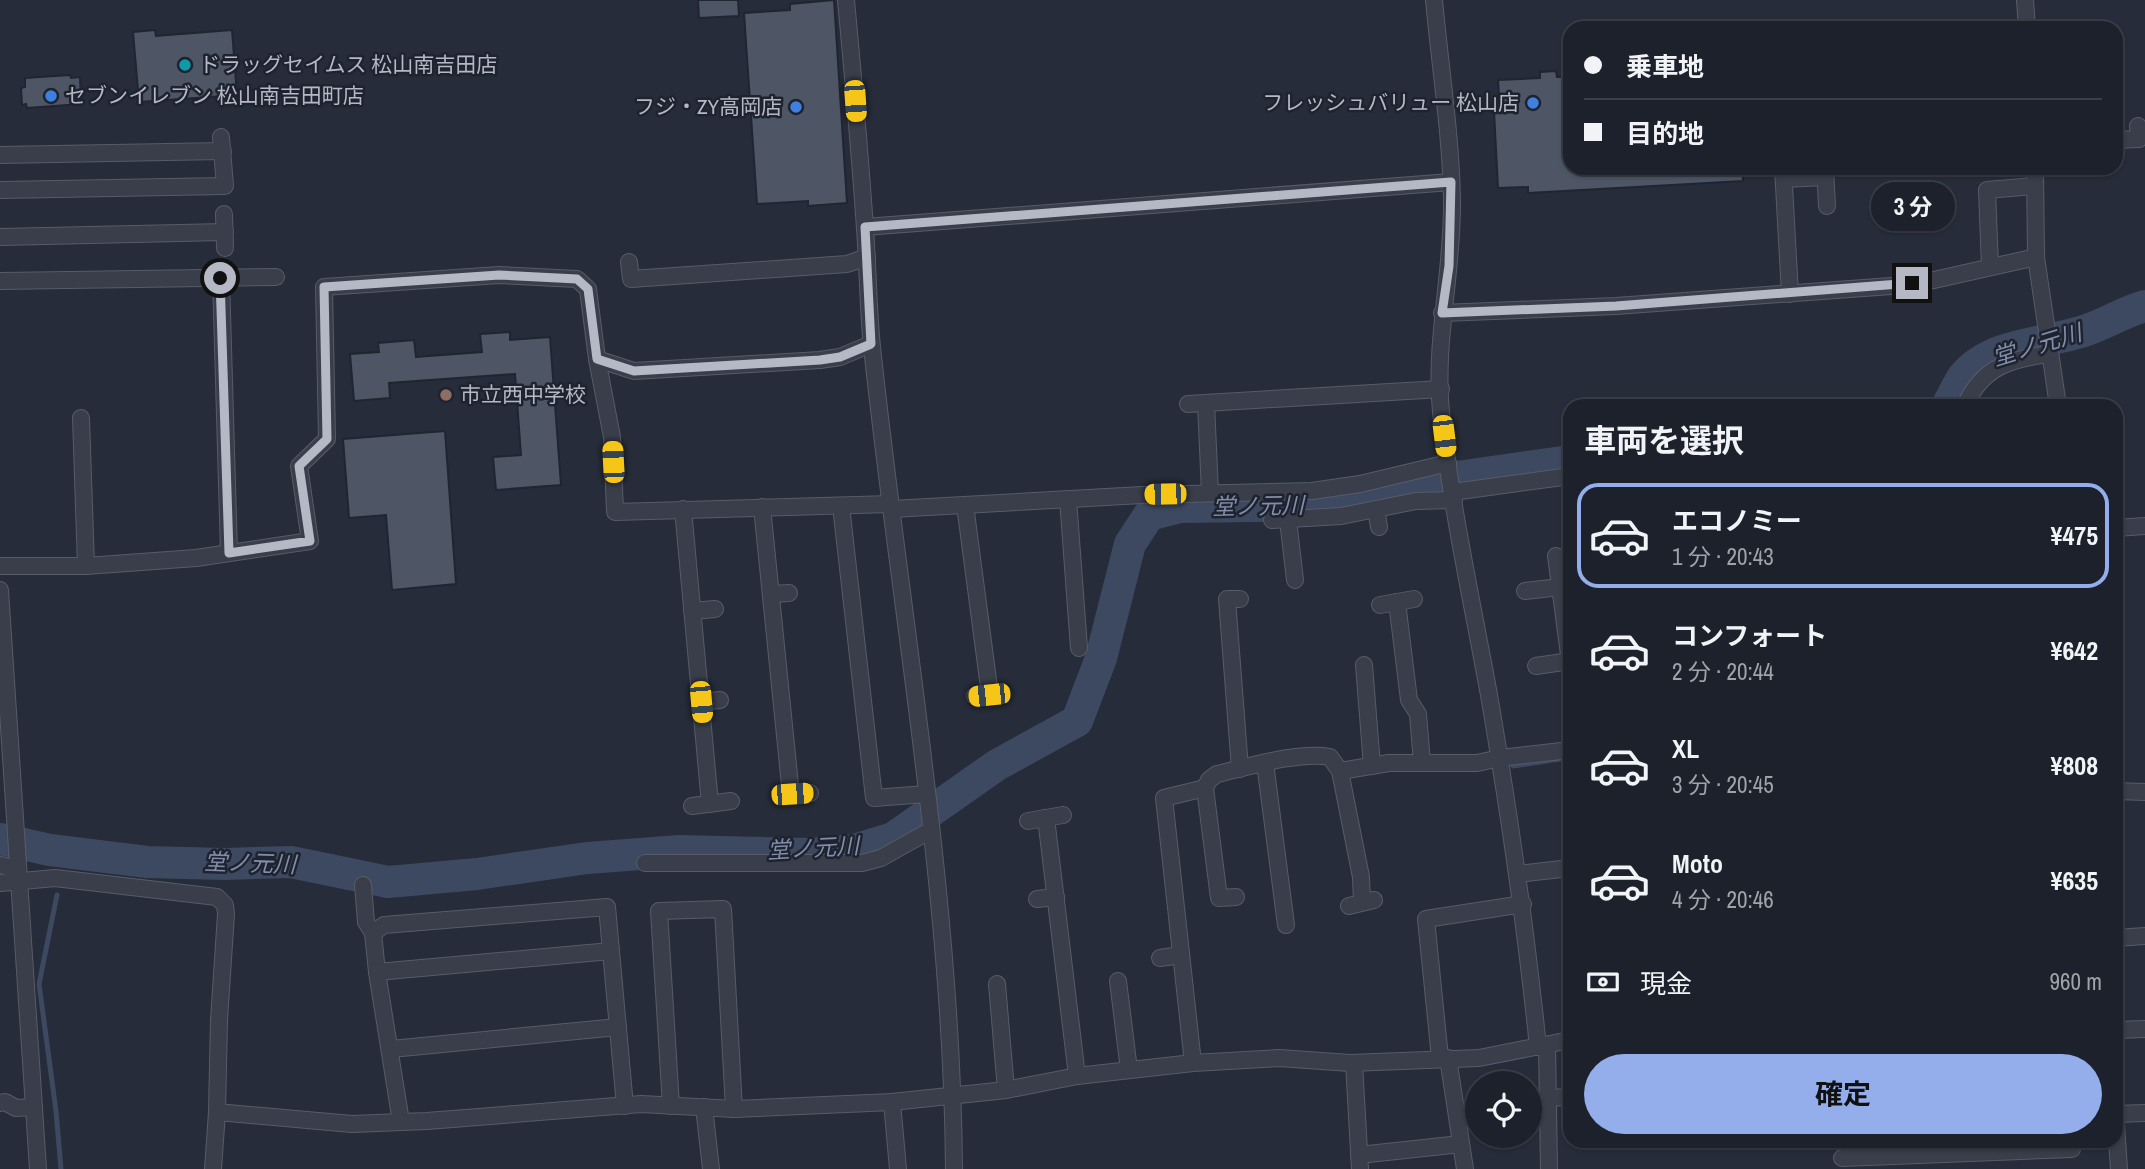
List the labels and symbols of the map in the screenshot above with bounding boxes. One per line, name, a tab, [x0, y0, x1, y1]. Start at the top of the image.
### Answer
place label: ドラッグセイムス 松山南吉田店	[199, 50, 497, 79]
marker: ドラッグセイムス 松山南吉田店	[177, 57, 193, 73]
car	[844, 79, 867, 123]
place label: セブンイレブン 松山南吉田町店	[65, 81, 364, 110]
marker: セブンイレブン 松山南吉田町店	[43, 88, 59, 104]
place label: フレッシュバリュー 松山店	[1262, 88, 1519, 117]
place label: フジ・ZY高岡店	[634, 92, 782, 121]
marker: フレッシュバリュー 松山店	[1525, 95, 1541, 111]
marker: フジ・ZY高岡店	[788, 99, 804, 115]
callout: 3 分	[1870, 182, 1954, 230]
route start	[204, 262, 236, 294]
route end	[1896, 267, 1928, 299]
water label: 堂ノ元川	[1988, 315, 2088, 373]
place label: 市立西中学校	[460, 380, 586, 409]
marker: 市立西中学校	[438, 387, 454, 403]
car	[1432, 414, 1457, 458]
car	[602, 440, 625, 484]
car	[1144, 483, 1187, 505]
water label: 堂ノ元川	[1212, 489, 1307, 522]
car	[689, 680, 714, 724]
car	[968, 682, 1011, 708]
car	[771, 782, 814, 806]
water label: 堂ノ元川	[766, 829, 863, 865]
water label: 堂ノ元川	[204, 845, 300, 880]

